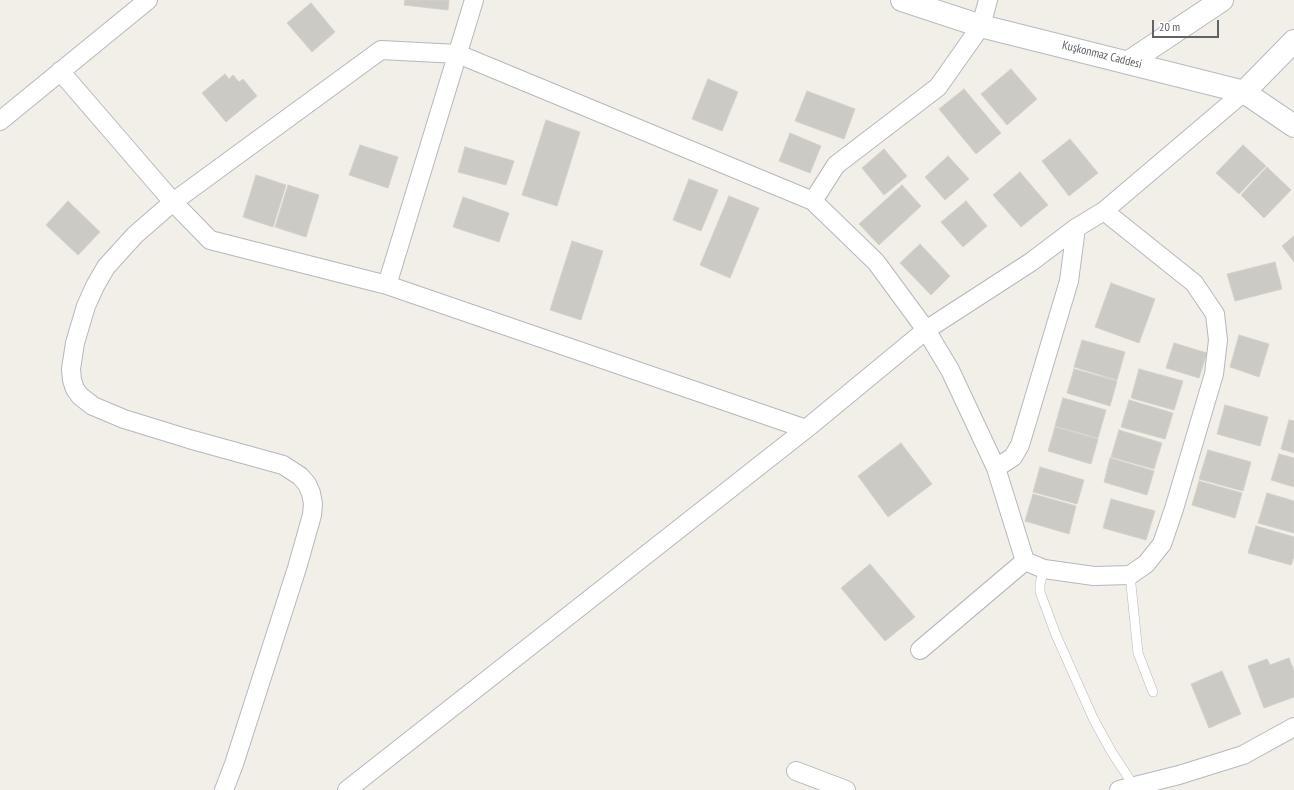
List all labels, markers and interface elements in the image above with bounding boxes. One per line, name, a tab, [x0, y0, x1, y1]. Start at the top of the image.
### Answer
scale bar	[1154, 12, 1221, 38]
text: 20 m	[1159, 19, 1180, 34]
street label: Kuşkonmaz Caddesi	[1061, 38, 1143, 72]

